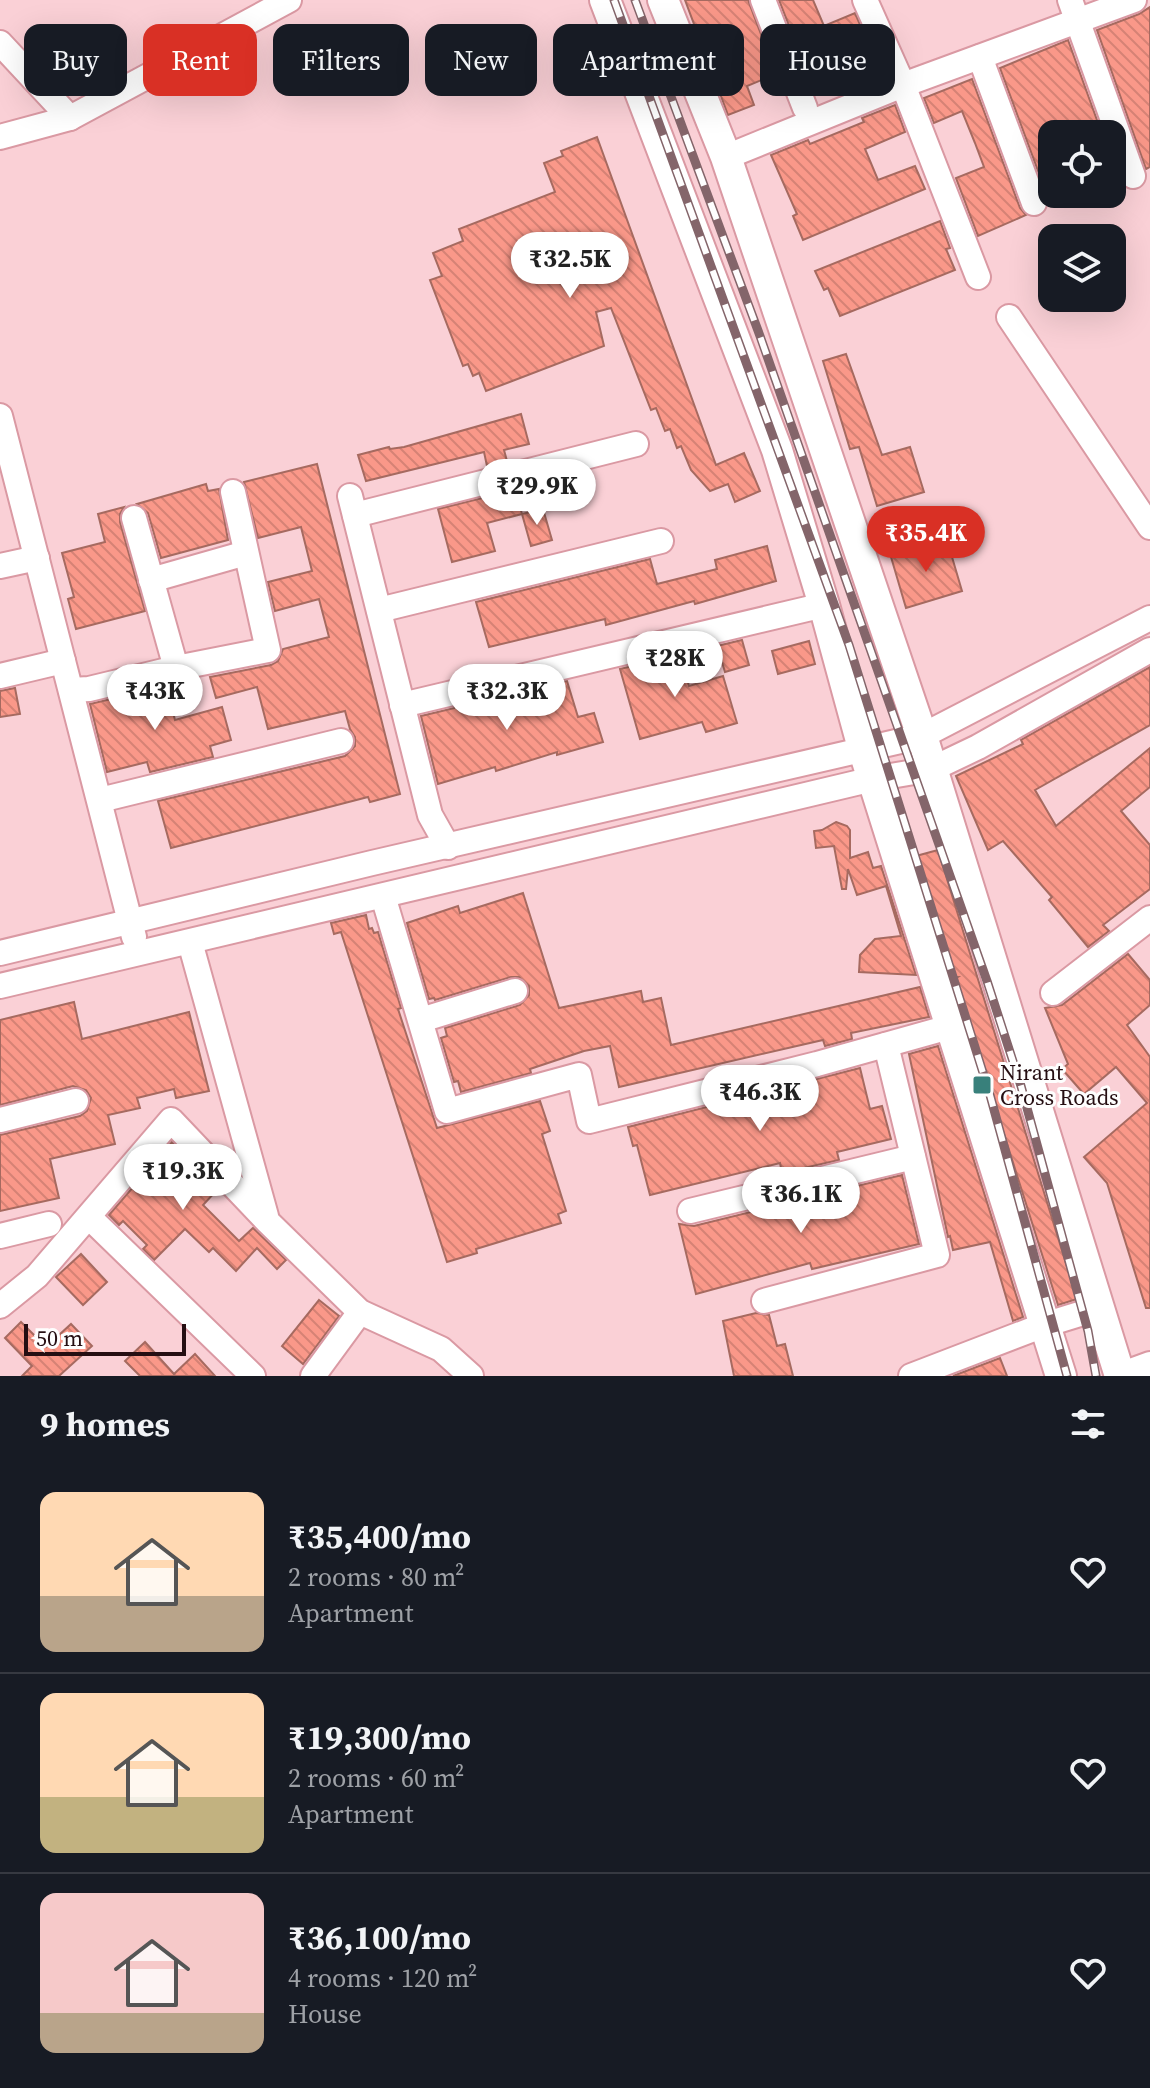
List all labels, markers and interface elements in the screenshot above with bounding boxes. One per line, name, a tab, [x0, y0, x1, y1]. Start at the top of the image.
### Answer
chip: Buy	[24, 24, 127, 96]
chip: Rent	[143, 24, 257, 96]
chip: Filters	[273, 24, 409, 96]
chip: New	[425, 24, 537, 96]
chip: Apartment	[553, 24, 744, 96]
chip: House	[760, 24, 895, 96]
map controls	[1038, 120, 1126, 312]
button: locate	[1038, 120, 1126, 208]
button: layers	[1038, 224, 1126, 312]
pin: ₹32.5K	[505, 232, 635, 300]
text: ₹32.5K	[529, 240, 611, 276]
pin: ₹29.9K	[472, 459, 602, 527]
text: ₹29.9K	[496, 467, 578, 503]
pin: ₹35.4K	[861, 506, 991, 574]
text: ₹35.4K	[885, 514, 967, 550]
pin: ₹28K	[628, 631, 722, 699]
text: ₹28K	[645, 639, 705, 675]
pin: ₹43K	[108, 664, 202, 732]
pin: ₹32.3K	[442, 664, 572, 732]
text: ₹43K	[125, 672, 185, 708]
text: ₹32.3K	[466, 672, 548, 708]
place label: Nirant Cross Roads	[1000, 1057, 1119, 1112]
pin: ₹46.3K	[695, 1065, 825, 1133]
text: ₹46.3K	[719, 1073, 801, 1109]
marker: Nirant Cross Roads	[971, 1074, 993, 1096]
pin: ₹19.3K	[118, 1144, 248, 1212]
text: ₹19.3K	[142, 1152, 224, 1188]
pin: ₹36.1K	[736, 1167, 866, 1235]
text: ₹36.1K	[760, 1175, 842, 1211]
scale bar	[24, 1320, 186, 1356]
text: 50 m	[36, 1323, 83, 1353]
text: 9 homes	[40, 1401, 170, 1447]
icon: filters	[1066, 1402, 1110, 1446]
text: ₹35,400/mo	[288, 1513, 471, 1559]
icon: home	[104, 1524, 200, 1620]
icon: heart	[1066, 1550, 1110, 1594]
text: 2 rooms · 80 m²	[288, 1559, 464, 1595]
text: Apartment	[288, 1595, 413, 1631]
text: ₹19,300/mo	[288, 1714, 471, 1760]
icon: home	[104, 1725, 200, 1821]
icon: heart	[1066, 1751, 1110, 1795]
text: 2 rooms · 60 m²	[288, 1760, 464, 1796]
text: Apartment	[288, 1796, 413, 1832]
text: ₹36,100/mo	[288, 1914, 471, 1960]
icon: home	[104, 1925, 200, 2021]
icon: heart	[1066, 1951, 1110, 1995]
text: 4 rooms · 120 m²	[288, 1960, 477, 1996]
text: House	[288, 1996, 362, 2032]

